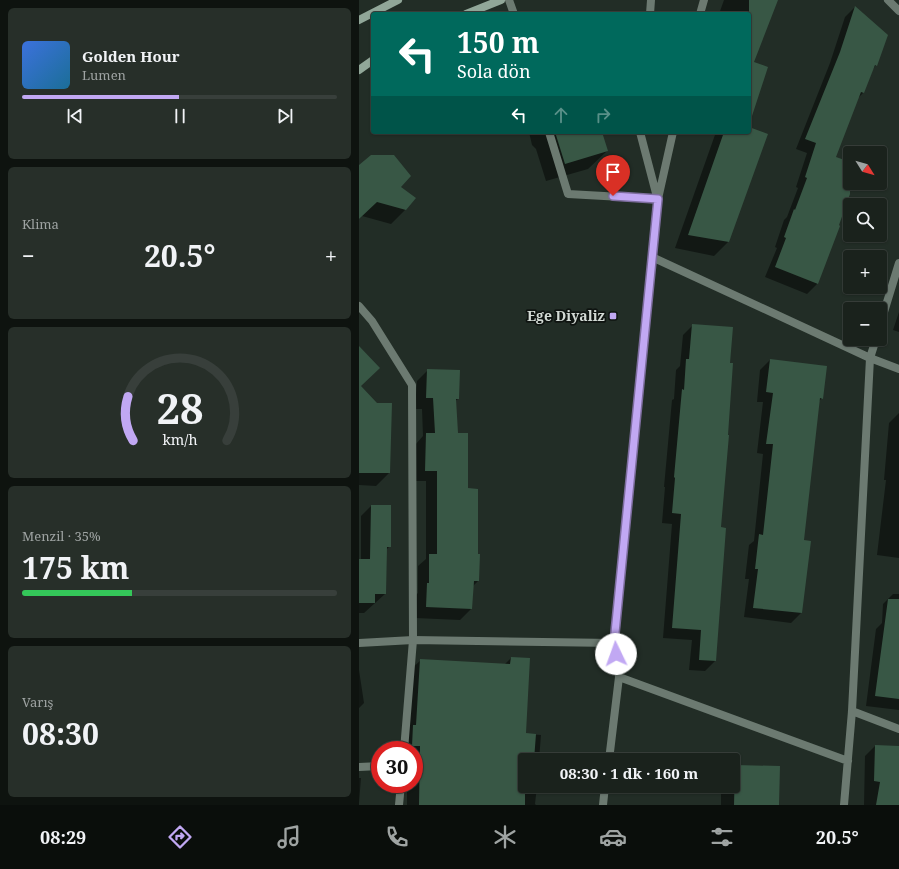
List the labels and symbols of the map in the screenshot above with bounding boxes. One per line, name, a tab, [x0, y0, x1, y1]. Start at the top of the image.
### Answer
north arrow	[843, 146, 887, 190]
pin	[596, 155, 630, 196]
place label: Ege Diyaliz	[527, 306, 605, 325]
marker: Ege Diyaliz	[608, 311, 618, 321]
position arrow	[595, 633, 637, 675]
speed limit sign: 30	[371, 741, 423, 793]

